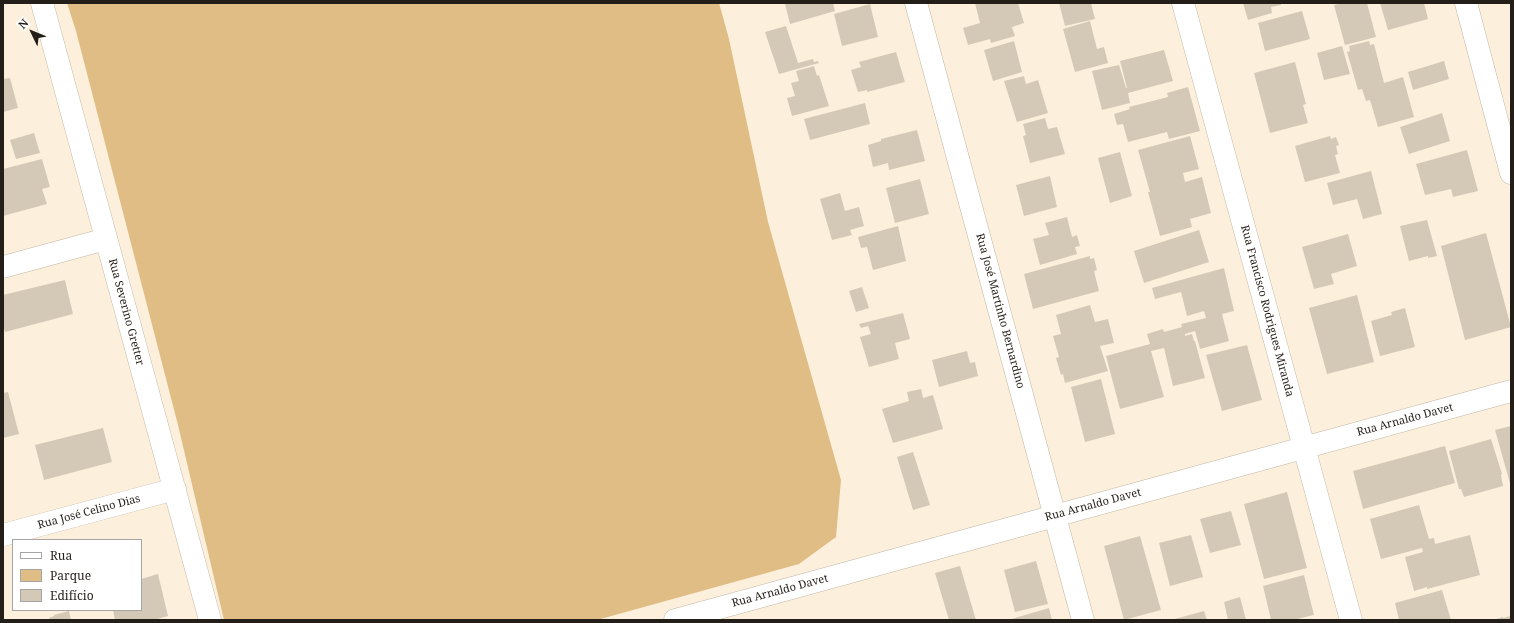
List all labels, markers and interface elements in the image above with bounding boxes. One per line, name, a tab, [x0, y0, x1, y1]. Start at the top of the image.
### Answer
north arrow	[12, 12, 52, 52]
text: N	[14, 15, 31, 32]
street label: Rua Francisco Rodrigues Miranda	[1238, 224, 1296, 398]
street label: Rua José Martinho Bernardino	[973, 232, 1027, 390]
street label: Rua Severino Gretter	[105, 257, 147, 367]
street label: Rua Arnaldo Davet	[1355, 401, 1455, 439]
street label: Rua Arnaldo Davet	[1043, 486, 1143, 524]
street label: Rua José Celino Dias	[36, 492, 142, 532]
legend	[12, 539, 142, 611]
text: Rua	[50, 547, 72, 564]
text: Parque	[50, 567, 91, 584]
street label: Rua Arnaldo Davet	[730, 572, 830, 610]
text: Edifício	[50, 587, 94, 604]

